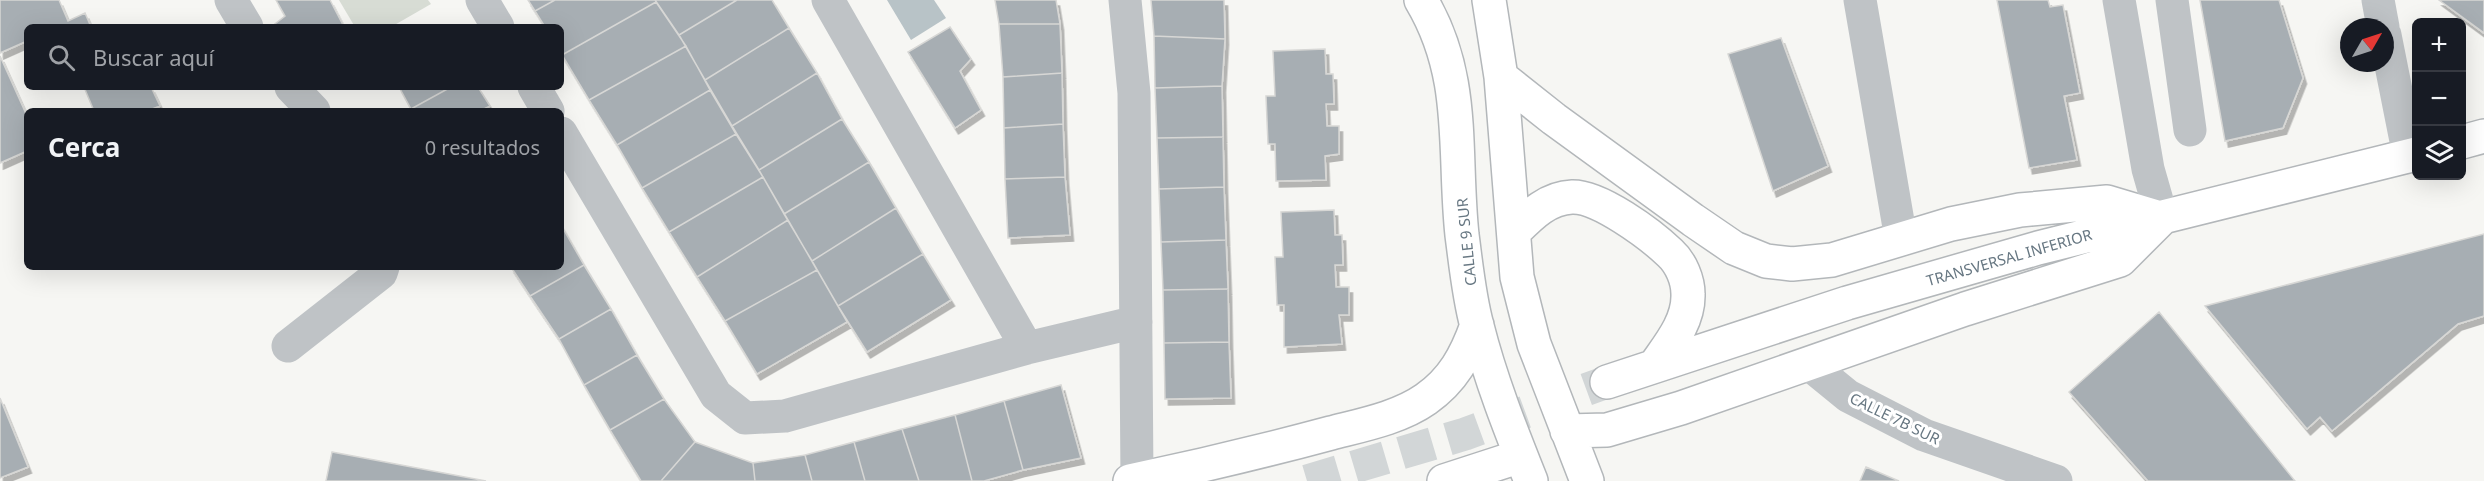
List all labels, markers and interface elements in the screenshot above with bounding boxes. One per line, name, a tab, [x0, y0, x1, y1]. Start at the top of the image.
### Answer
north arrow	[2340, 18, 2394, 72]
map controls	[2412, 18, 2466, 180]
button: +	[2412, 18, 2466, 72]
search box	[24, 24, 564, 90]
icon: search	[45, 41, 78, 74]
text: Buscar aquí	[93, 42, 214, 72]
button: −	[2412, 72, 2466, 126]
button: layers	[2412, 126, 2466, 180]
text: Cerca	[48, 129, 120, 165]
text: 0 resultados	[425, 134, 540, 161]
street label: CALLE 9 SUR	[1451, 197, 1481, 287]
street label: TRANSVERSAL INFERIOR	[1924, 224, 2095, 290]
street label: CALLE 7B SUR	[1847, 388, 1944, 449]

